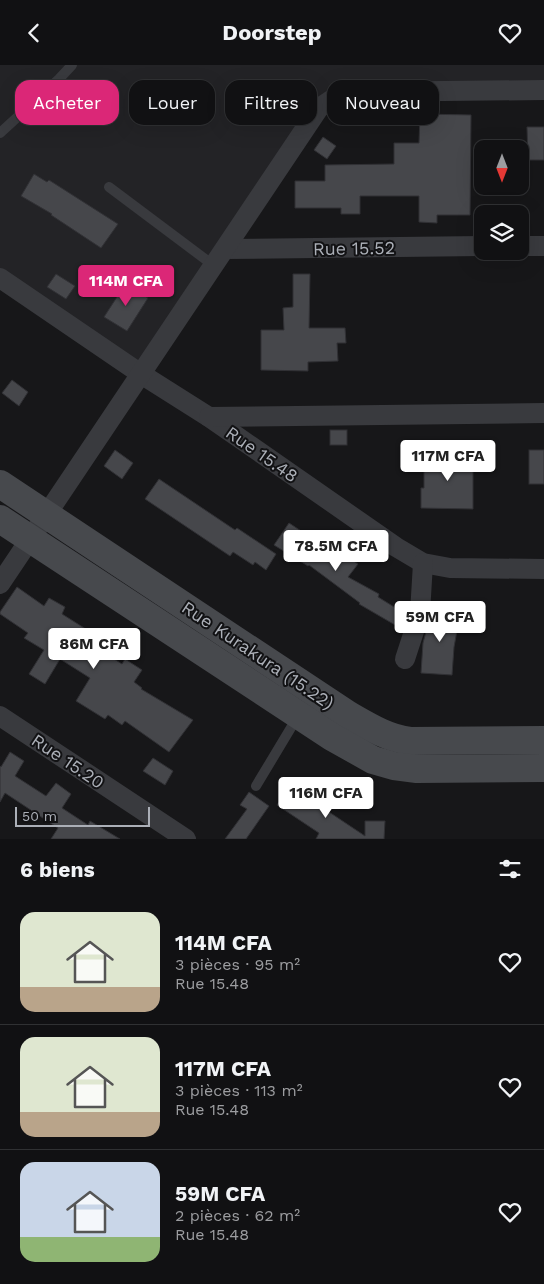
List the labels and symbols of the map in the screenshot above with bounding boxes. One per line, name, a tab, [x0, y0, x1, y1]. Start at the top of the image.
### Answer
north arrow	[474, 140, 529, 195]
street label: Rue 15.52	[313, 237, 395, 259]
pin: 114M CFA	[74, 265, 178, 307]
street label: Rue 15.48	[222, 422, 302, 486]
pin: 117M CFA	[396, 439, 500, 482]
pin: 78.5M CFA	[279, 529, 393, 572]
street label: Rue Kurakura (15.22)	[178, 596, 338, 714]
pin: 59M CFA	[394, 601, 486, 643]
pin: 86M CFA	[48, 627, 140, 670]
street label: Rue 15.20	[28, 729, 108, 793]
pin: 116M CFA	[274, 777, 378, 819]
scale bar	[15, 804, 150, 827]

